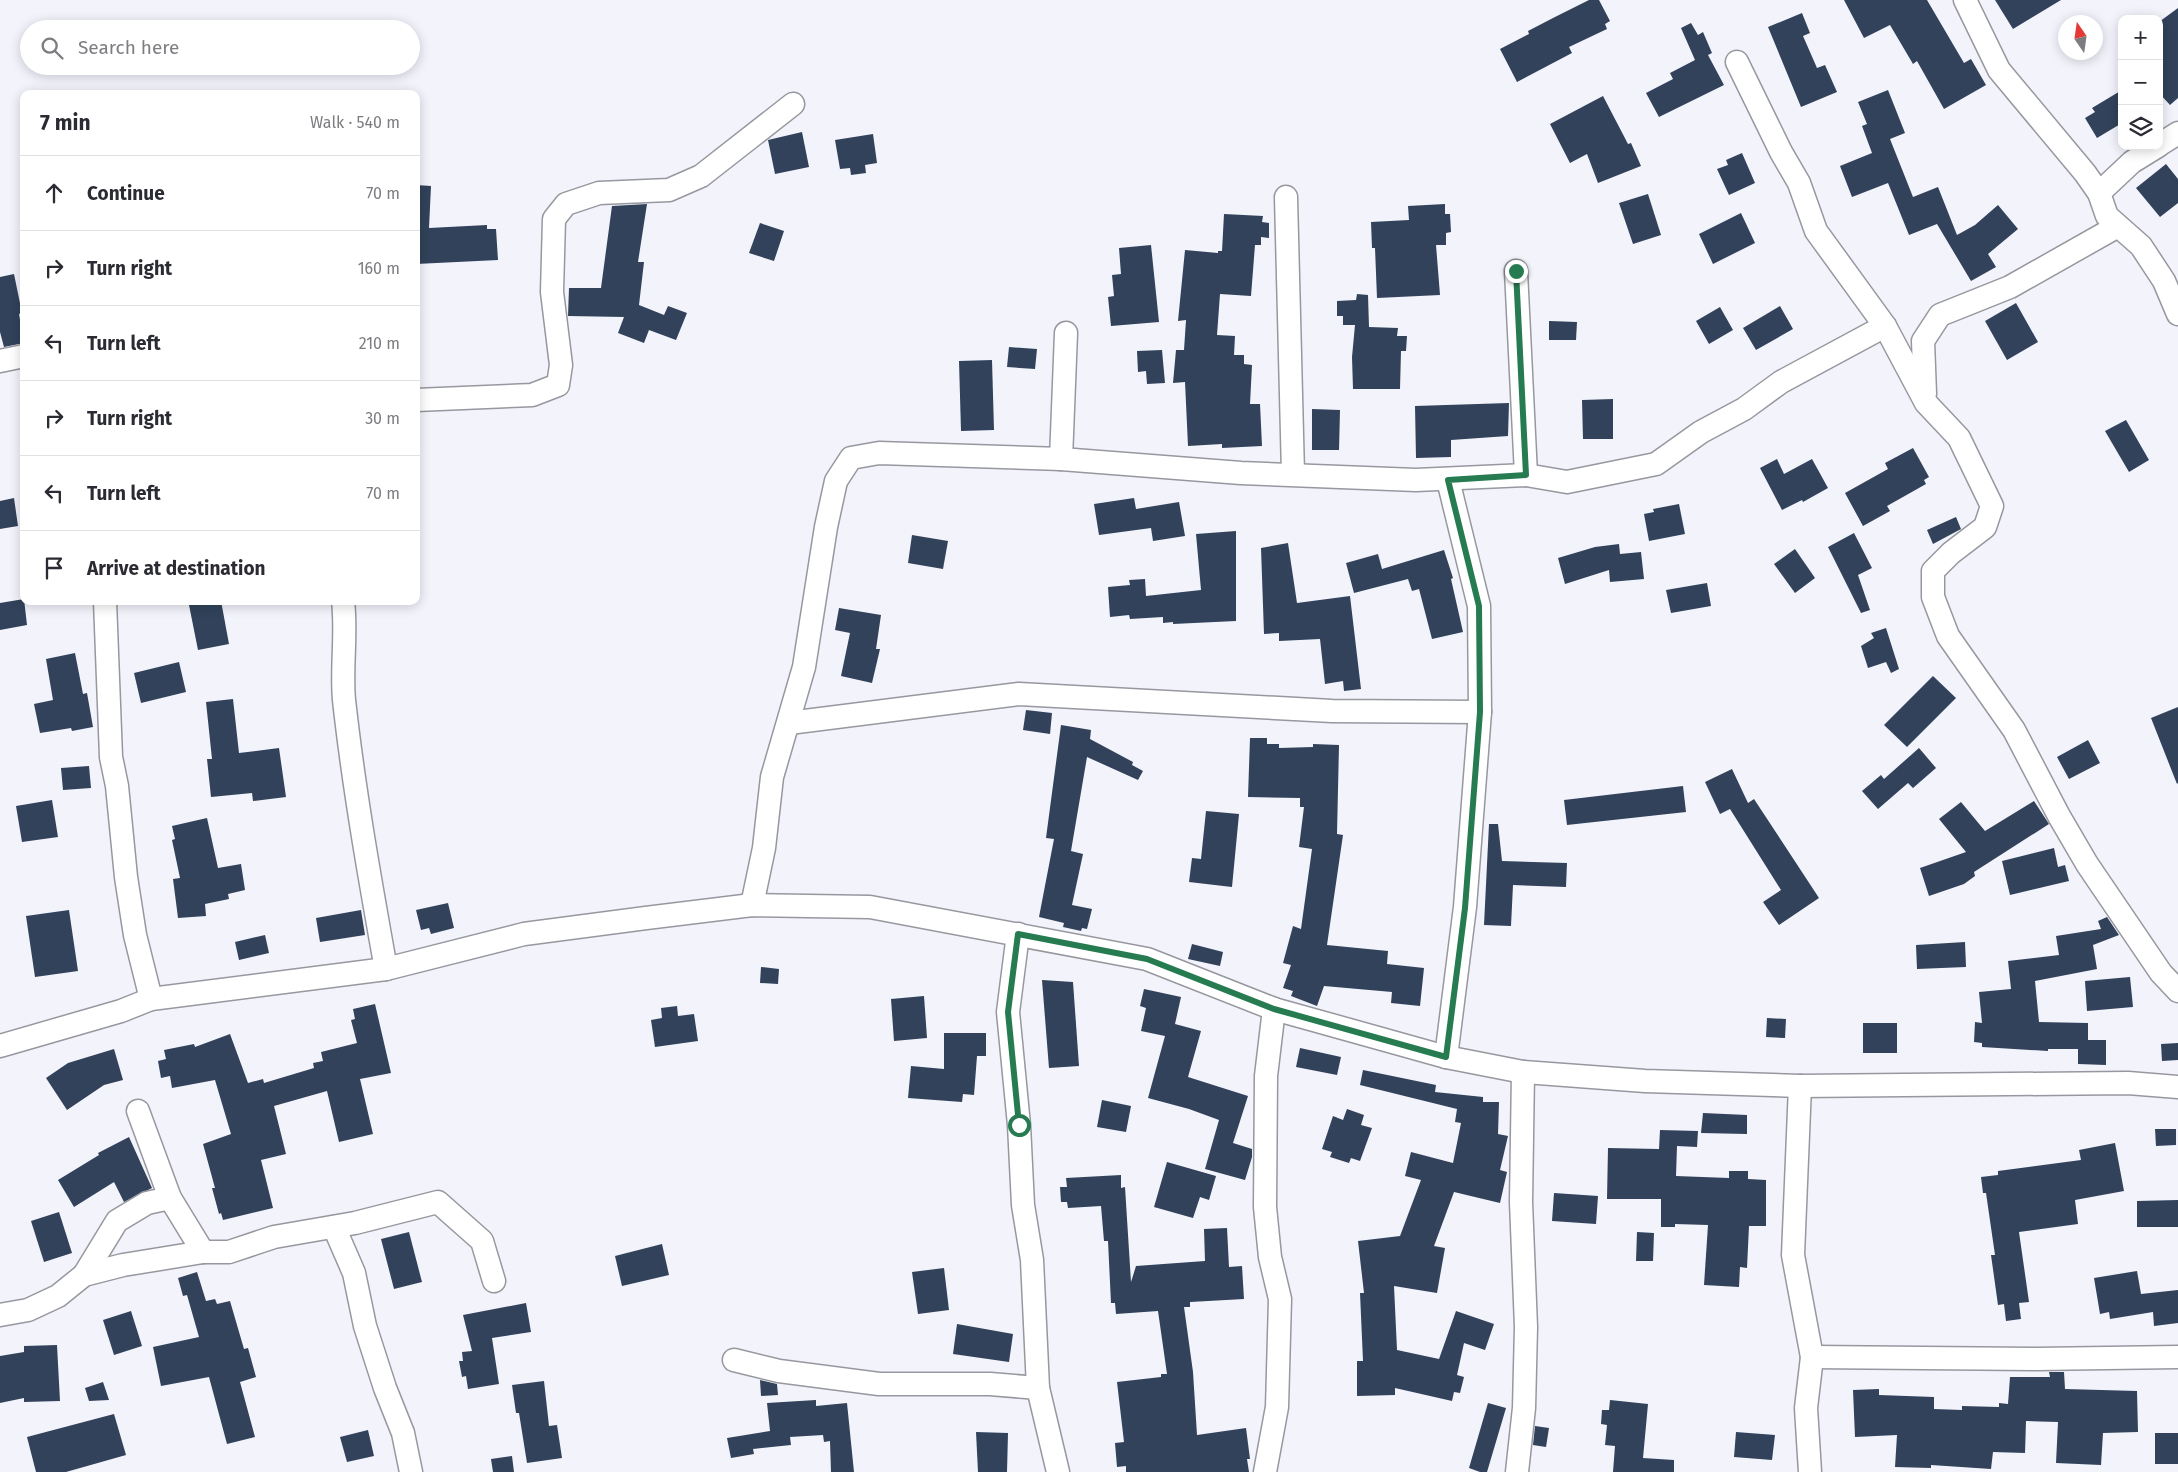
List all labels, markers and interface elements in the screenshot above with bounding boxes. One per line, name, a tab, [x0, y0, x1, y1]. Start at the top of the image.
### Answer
north arrow	[2058, 15, 2103, 60]
map controls	[2118, 15, 2163, 150]
button: +	[2118, 15, 2163, 60]
search box	[20, 20, 420, 75]
icon: search	[38, 34, 66, 62]
text: Search here	[78, 36, 179, 59]
button: −	[2118, 60, 2163, 105]
button: layers	[2118, 105, 2163, 150]
text: 7 min	[40, 110, 91, 136]
text: Walk · 540 m	[310, 113, 400, 132]
icon: ahead	[40, 179, 68, 207]
text: Continue	[87, 182, 165, 205]
text: 70 m	[366, 184, 400, 203]
icon: right	[40, 254, 68, 282]
text: Turn right	[87, 257, 172, 280]
text: 160 m	[358, 259, 400, 278]
route end	[1505, 260, 1528, 283]
icon: left	[40, 329, 68, 357]
text: Turn left	[87, 332, 161, 355]
text: 210 m	[359, 334, 400, 353]
icon: right	[40, 404, 68, 432]
text: Turn right	[87, 407, 172, 430]
text: 30 m	[365, 409, 400, 428]
icon: left	[40, 479, 68, 507]
text: Turn left	[87, 482, 161, 505]
text: 70 m	[366, 484, 400, 503]
icon: arrive	[40, 554, 68, 582]
text: Arrive at destination	[87, 557, 266, 580]
route start	[1008, 1114, 1031, 1137]

